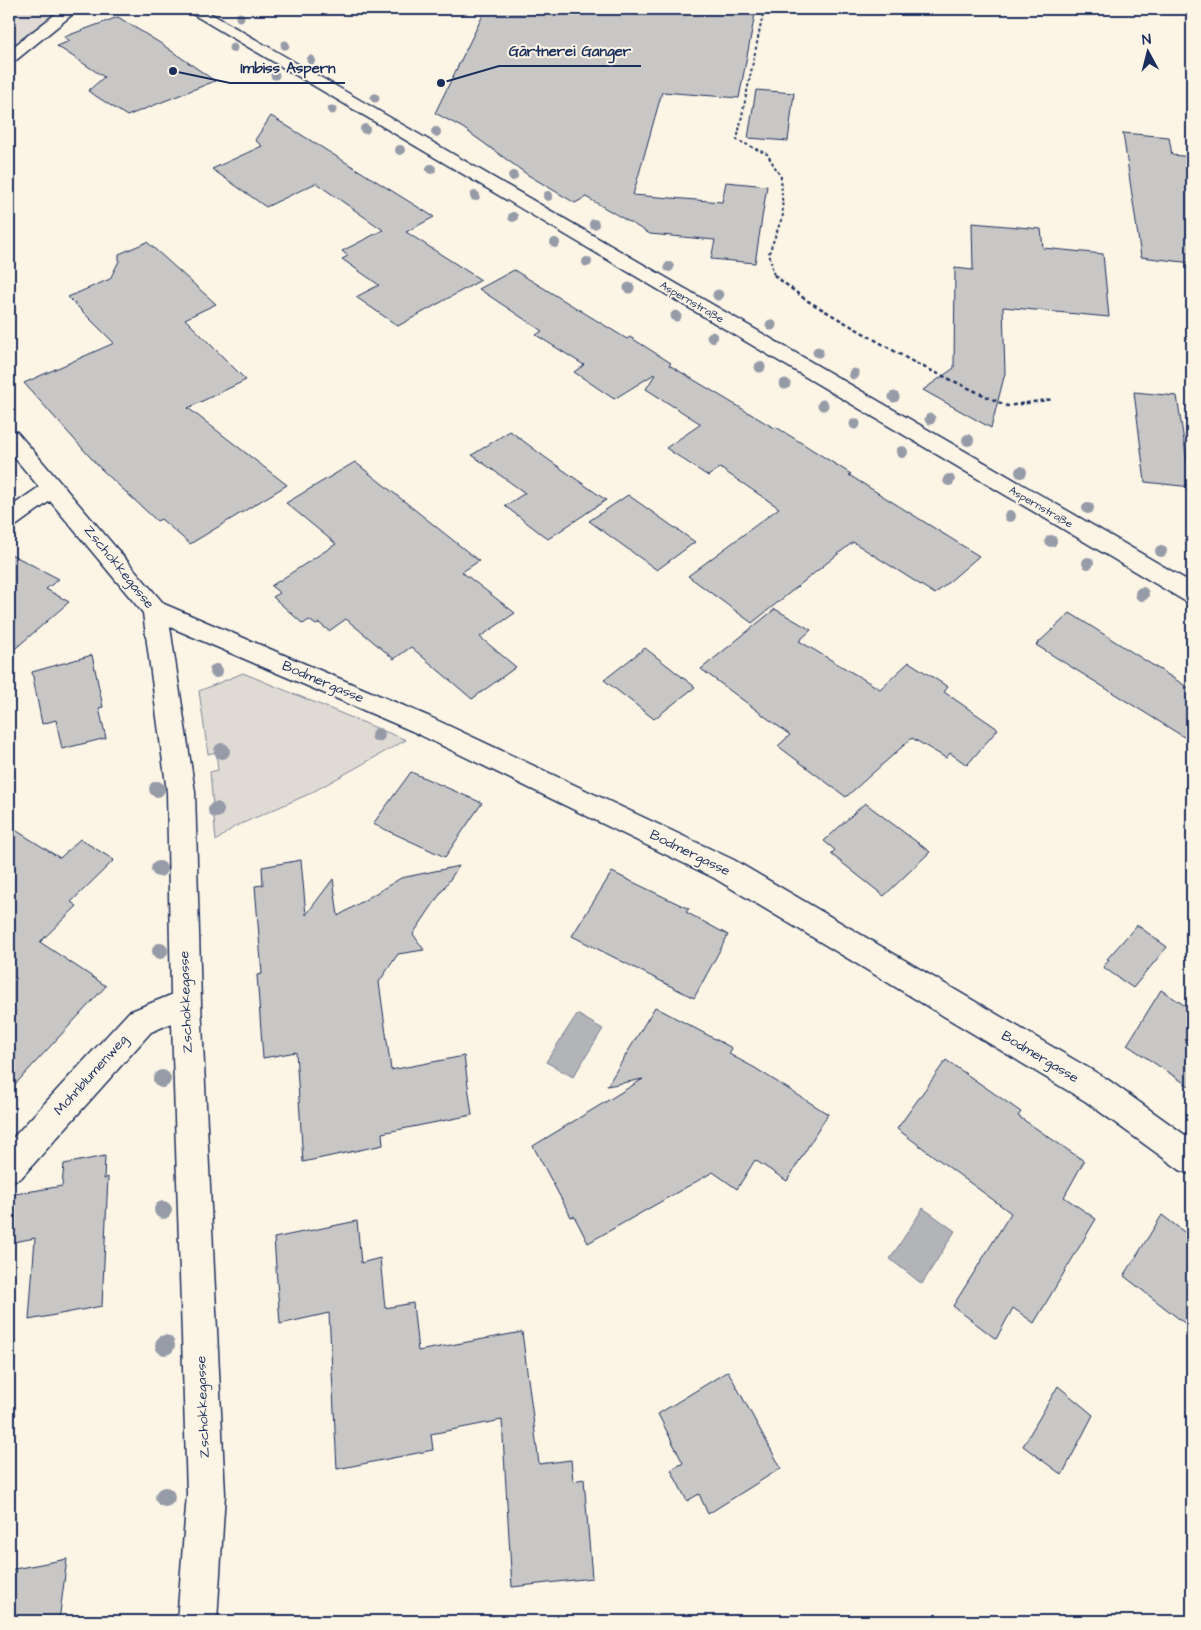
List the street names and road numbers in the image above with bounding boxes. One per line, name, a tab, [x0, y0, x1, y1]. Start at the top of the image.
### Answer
street label: Aspernstraße	[657, 278, 727, 326]
street label: Aspernstraße	[1006, 483, 1076, 531]
street label: Zschokkegasse	[79, 521, 159, 613]
street label: Bodmergasse	[279, 656, 367, 708]
street label: Bodmergasse	[646, 825, 734, 881]
street label: Zschokkegasse	[174, 950, 198, 1054]
street label: Bodmergasse	[997, 1026, 1083, 1088]
street label: Mohnblumenweg	[49, 1030, 133, 1120]
street label: Zschokkegasse	[191, 1355, 215, 1459]

